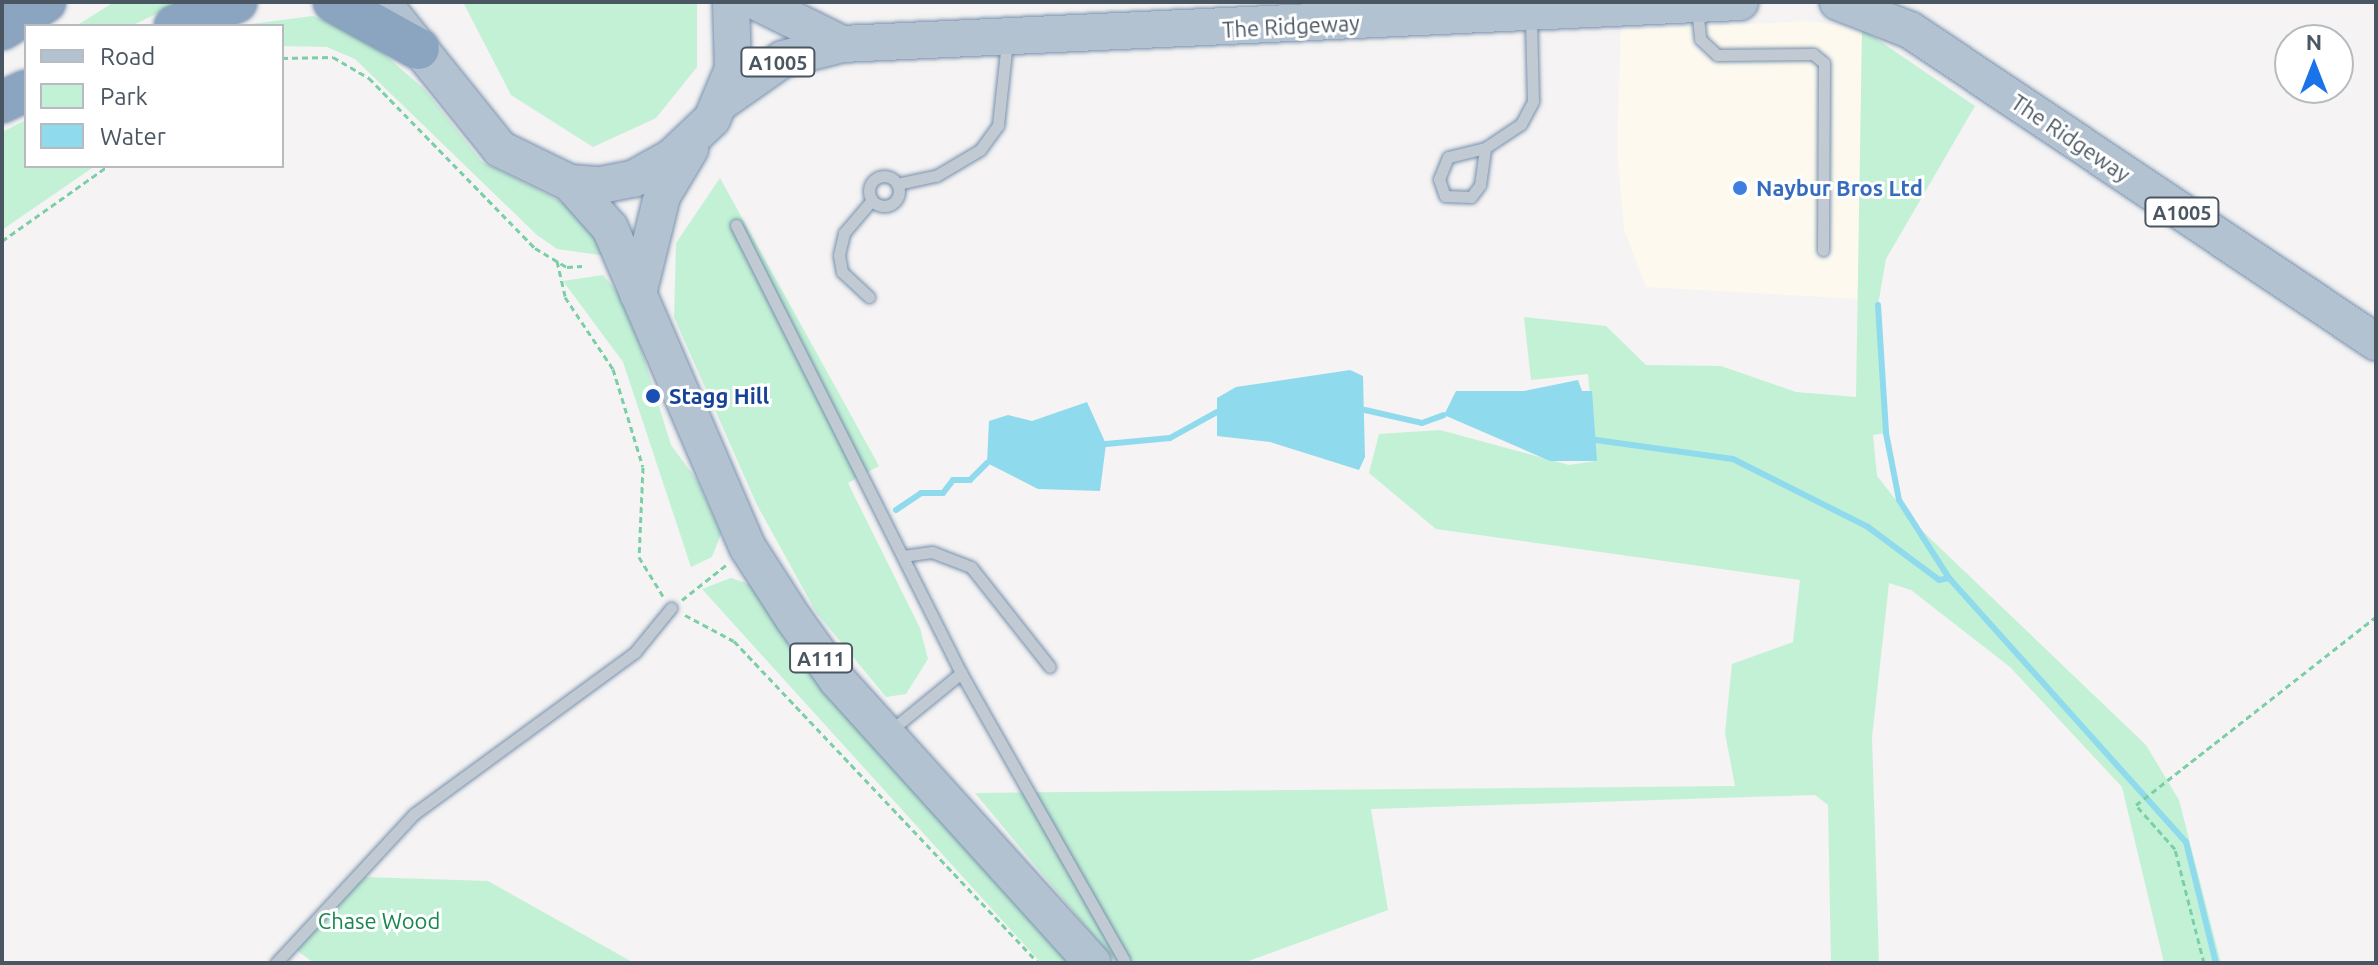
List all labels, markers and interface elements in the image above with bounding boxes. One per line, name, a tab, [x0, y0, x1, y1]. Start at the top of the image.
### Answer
street label: The Ridgeway	[1222, 9, 1360, 43]
legend	[24, 24, 284, 168]
north arrow	[2274, 24, 2354, 104]
text: N	[2306, 29, 2322, 54]
text: Road	[100, 43, 155, 70]
road number: A1005	[740, 46, 816, 78]
text: Park	[100, 83, 148, 110]
street label: The Ridgeway	[2007, 89, 2135, 187]
text: Water	[100, 123, 166, 150]
place label: Naybur Bros Ltd	[1756, 175, 1923, 201]
marker: Naybur Bros Ltd	[1731, 179, 1749, 197]
road number: A1005	[2144, 196, 2220, 228]
place label: Stagg Hill	[669, 383, 769, 409]
marker: Stagg Hill	[644, 387, 662, 405]
road number: A111	[789, 642, 853, 674]
park label: Chase Wood	[318, 908, 440, 934]

